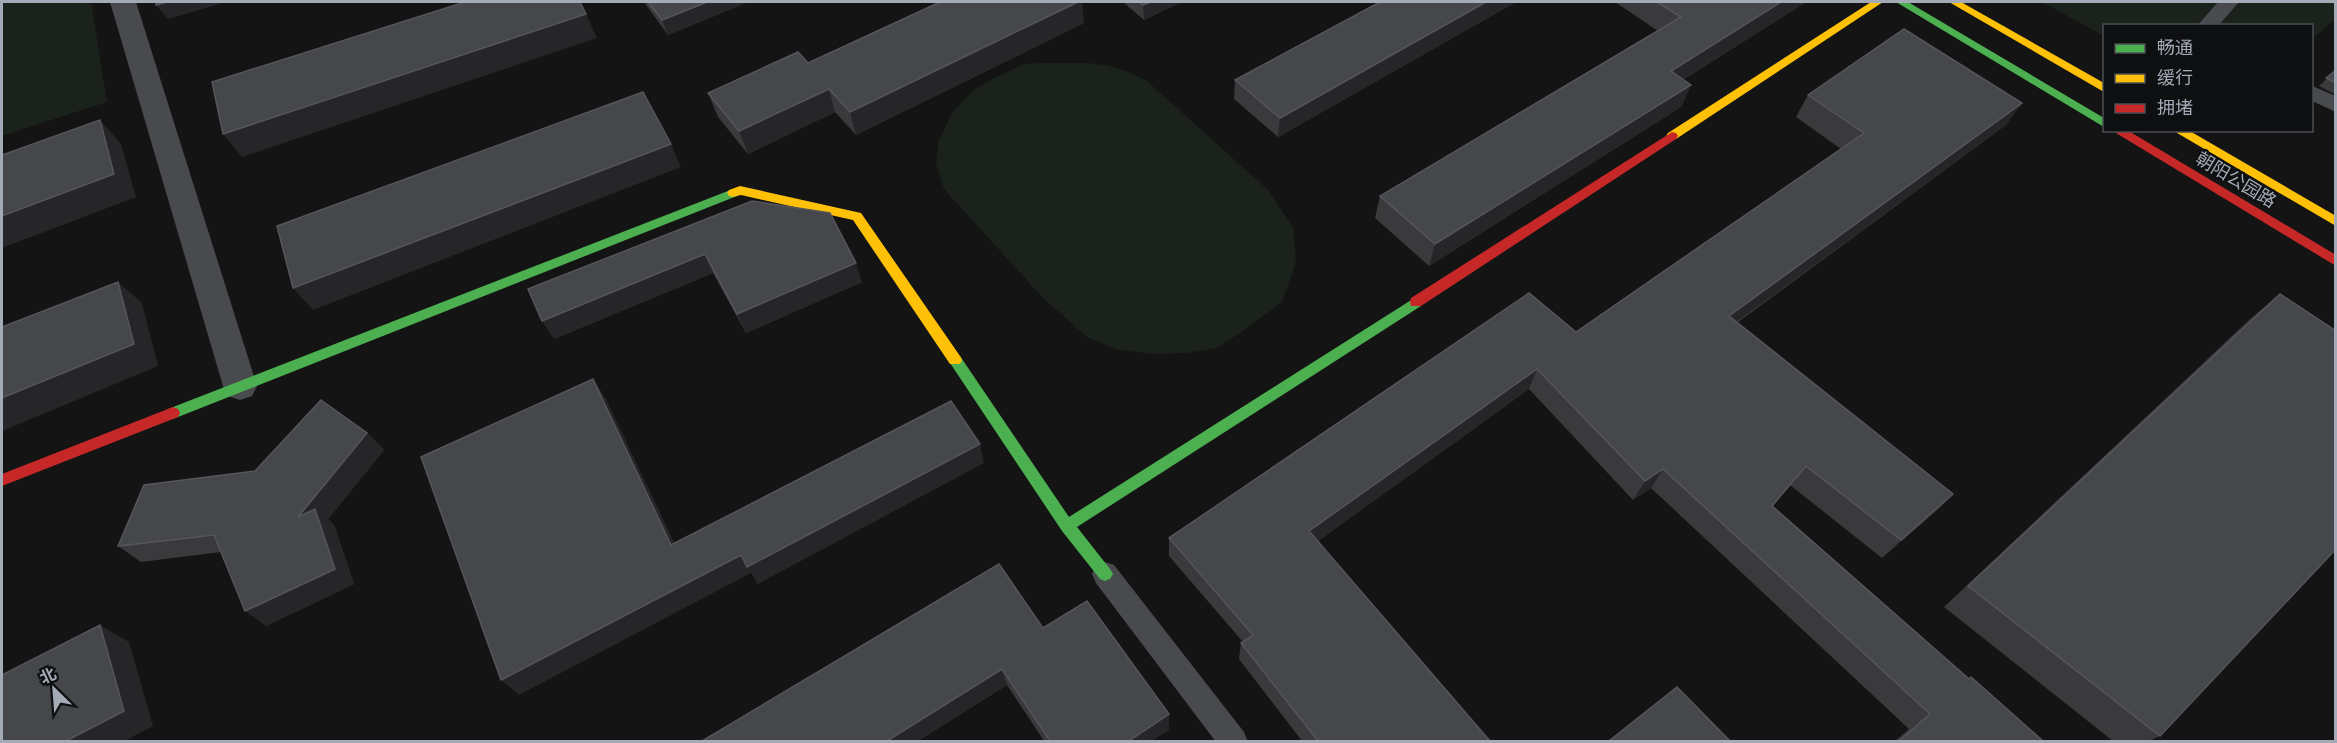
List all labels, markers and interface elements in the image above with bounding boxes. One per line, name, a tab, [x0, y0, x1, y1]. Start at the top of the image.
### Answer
legend	[2103, 24, 2313, 132]
text: 畅通	[2157, 35, 2193, 61]
text: 缓行	[2157, 65, 2193, 91]
text: 拥堵	[2157, 95, 2193, 121]
street label: 朝阳公园路	[2191, 146, 2281, 214]
north arrow	[24, 659, 84, 719]
text: 北	[36, 662, 60, 690]

